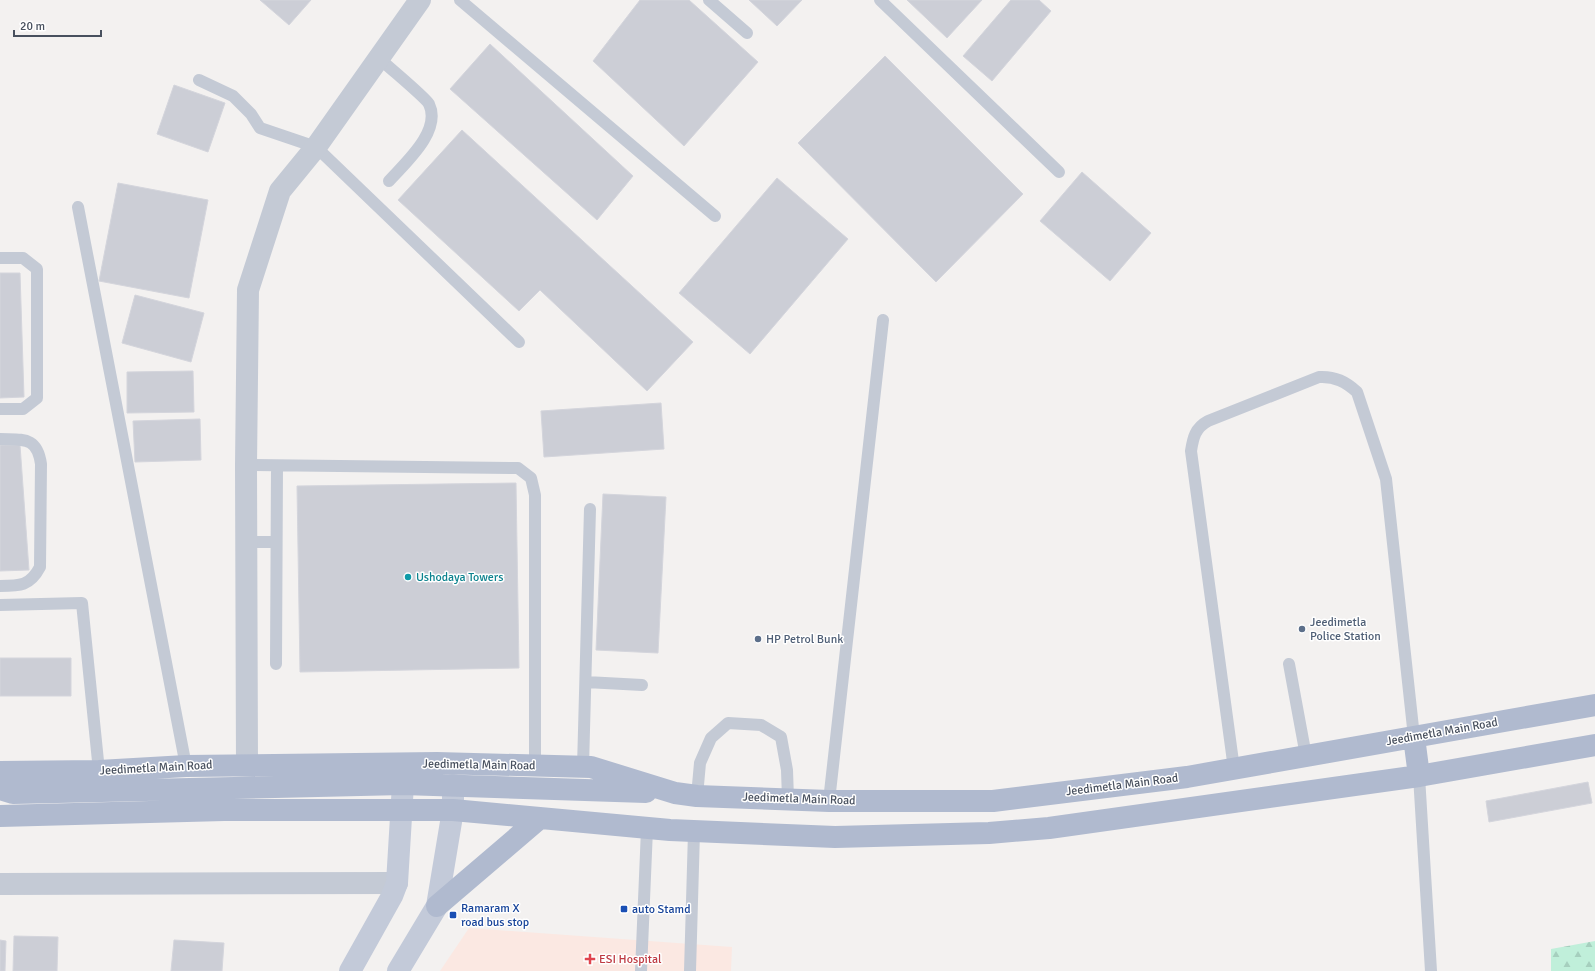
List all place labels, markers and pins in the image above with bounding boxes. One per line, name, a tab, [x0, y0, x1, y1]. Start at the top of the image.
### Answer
place label: Ushodaya Towers	[416, 570, 503, 585]
marker: Ushodaya Towers	[403, 572, 413, 582]
place label: Jeedimetla Police Station	[1310, 615, 1381, 644]
marker: Jeedimetla Police Station	[1297, 624, 1307, 634]
place label: HP Petrol Bunk	[766, 632, 843, 647]
marker: HP Petrol Bunk	[753, 634, 763, 644]
place label: Ramaram X road bus stop	[461, 901, 529, 930]
place label: auto Stamd	[632, 902, 691, 917]
marker: auto Stamd	[619, 904, 629, 914]
marker: Ramaram X road bus stop	[448, 910, 458, 920]
place label: ESI Hospital	[599, 952, 662, 967]
marker: ESI Hospital	[584, 953, 596, 965]

